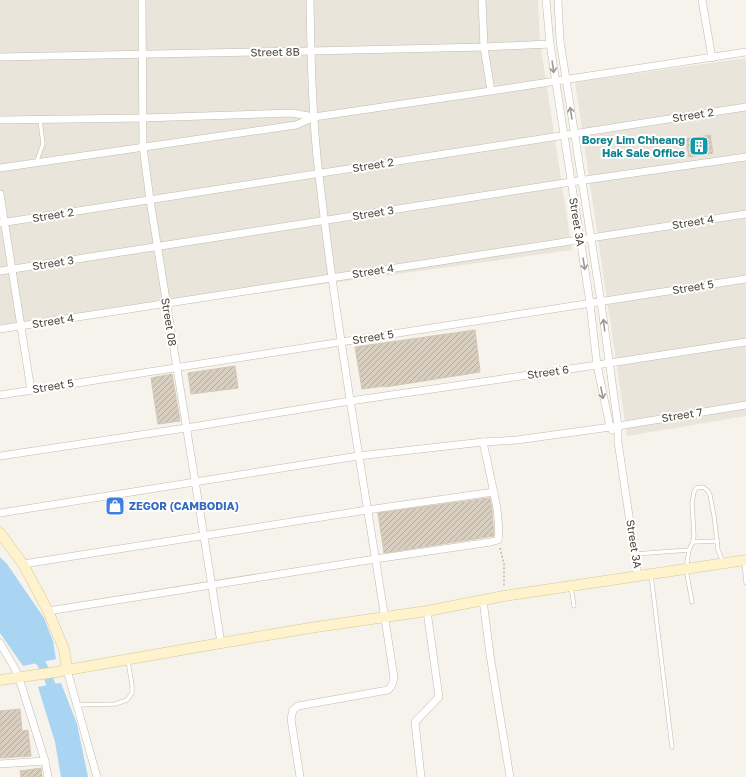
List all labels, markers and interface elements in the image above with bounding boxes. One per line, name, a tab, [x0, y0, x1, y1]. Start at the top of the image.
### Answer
street label: Street 8B	[250, 45, 300, 58]
one-way arrow	[549, 60, 557, 73]
street label: Street 2	[671, 105, 715, 124]
one-way arrow	[567, 107, 575, 120]
place label: Borey Lim Chheang Hak Sale Office	[582, 133, 685, 159]
building icon: Borey Lim Chheang Hak Sale Office	[688, 135, 710, 157]
street label: Street 2	[351, 155, 395, 174]
street label: Street 3A	[567, 197, 588, 248]
street label: Street 3	[351, 203, 395, 222]
street label: Street 2	[31, 205, 75, 224]
street label: Street 4	[671, 212, 715, 231]
street label: Street 3	[31, 253, 75, 272]
one-way arrow	[580, 257, 588, 270]
street label: Street 4	[351, 261, 395, 280]
street label: Street 5	[671, 277, 715, 296]
street label: Street 08	[159, 297, 180, 347]
street label: Street 4	[31, 311, 75, 330]
one-way arrow	[600, 319, 608, 332]
street label: Street 5	[351, 327, 395, 346]
street label: Street 6	[526, 362, 570, 381]
street label: Street 5	[31, 376, 75, 395]
one-way arrow	[599, 386, 607, 399]
street label: Street 7	[661, 405, 703, 424]
shop icon: ZEGOR (CAMBODIA)	[104, 495, 126, 517]
place label: ZEGOR (CAMBODIA)	[129, 499, 239, 512]
street label: Street 3A	[624, 519, 645, 570]

